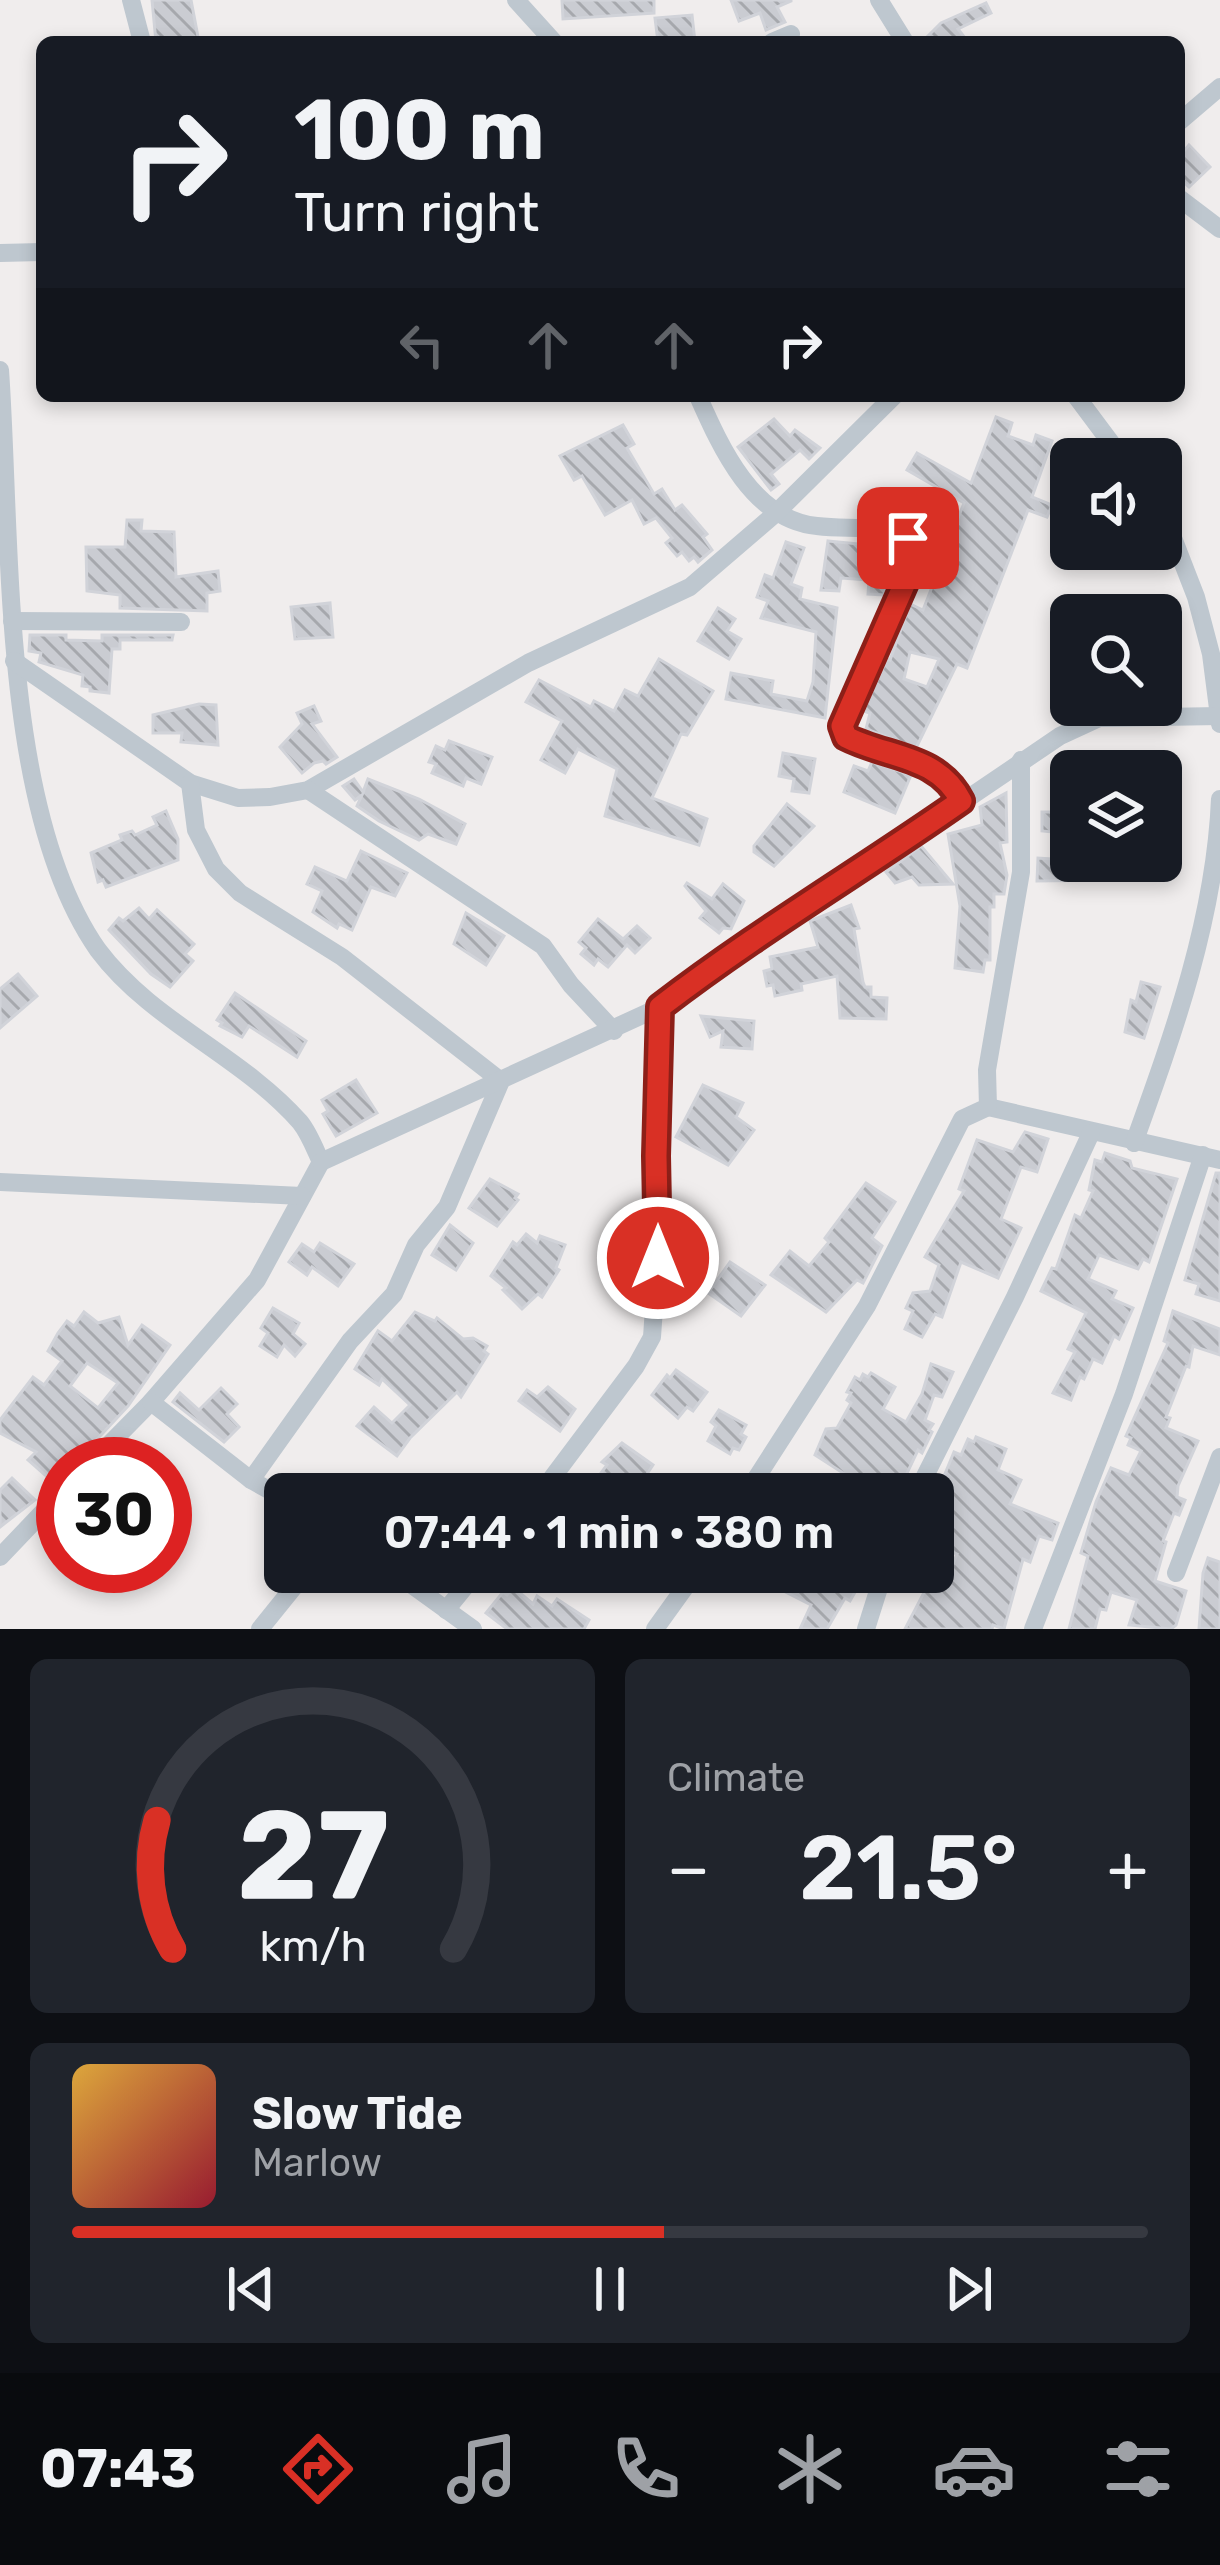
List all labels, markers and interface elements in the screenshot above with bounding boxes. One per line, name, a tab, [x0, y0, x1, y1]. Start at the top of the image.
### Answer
text: 100 m	[294, 80, 545, 180]
icon: right	[96, 84, 252, 240]
text: Turn right	[294, 181, 539, 245]
icon: left	[389, 312, 455, 378]
icon: ahead	[515, 312, 581, 378]
icon: ahead	[641, 312, 707, 378]
icon: right	[767, 312, 833, 378]
map controls	[1050, 438, 1182, 882]
button: sound	[1050, 438, 1182, 570]
pin	[857, 487, 959, 589]
icon: arrive	[875, 505, 941, 571]
button: search	[1050, 594, 1182, 726]
button: layers	[1050, 750, 1182, 882]
position arrow	[595, 1195, 721, 1321]
speed limit sign: 30	[36, 1437, 192, 1593]
text: 07:44 · 1 min · 380 m	[384, 1506, 834, 1559]
text: Climate	[667, 1755, 805, 1801]
text: 27	[236, 1781, 389, 1929]
text: 21.5°	[799, 1815, 1018, 1922]
text: −	[667, 1829, 710, 1908]
text: +	[1107, 1829, 1148, 1908]
text: km/h	[259, 1921, 366, 1972]
text: Slow Tide	[252, 2087, 463, 2140]
text: Marlow	[252, 2140, 382, 2186]
icon: previous	[218, 2256, 284, 2322]
icon: pause	[577, 2256, 643, 2322]
icon: next	[936, 2256, 1002, 2322]
icon: directions	[276, 2427, 360, 2511]
icon: music	[440, 2427, 524, 2511]
icon: phone	[604, 2427, 688, 2511]
icon: climate	[768, 2427, 852, 2511]
icon: car	[932, 2427, 1016, 2511]
icon: filters	[1096, 2427, 1180, 2511]
text: 07:43	[40, 2437, 196, 2501]

